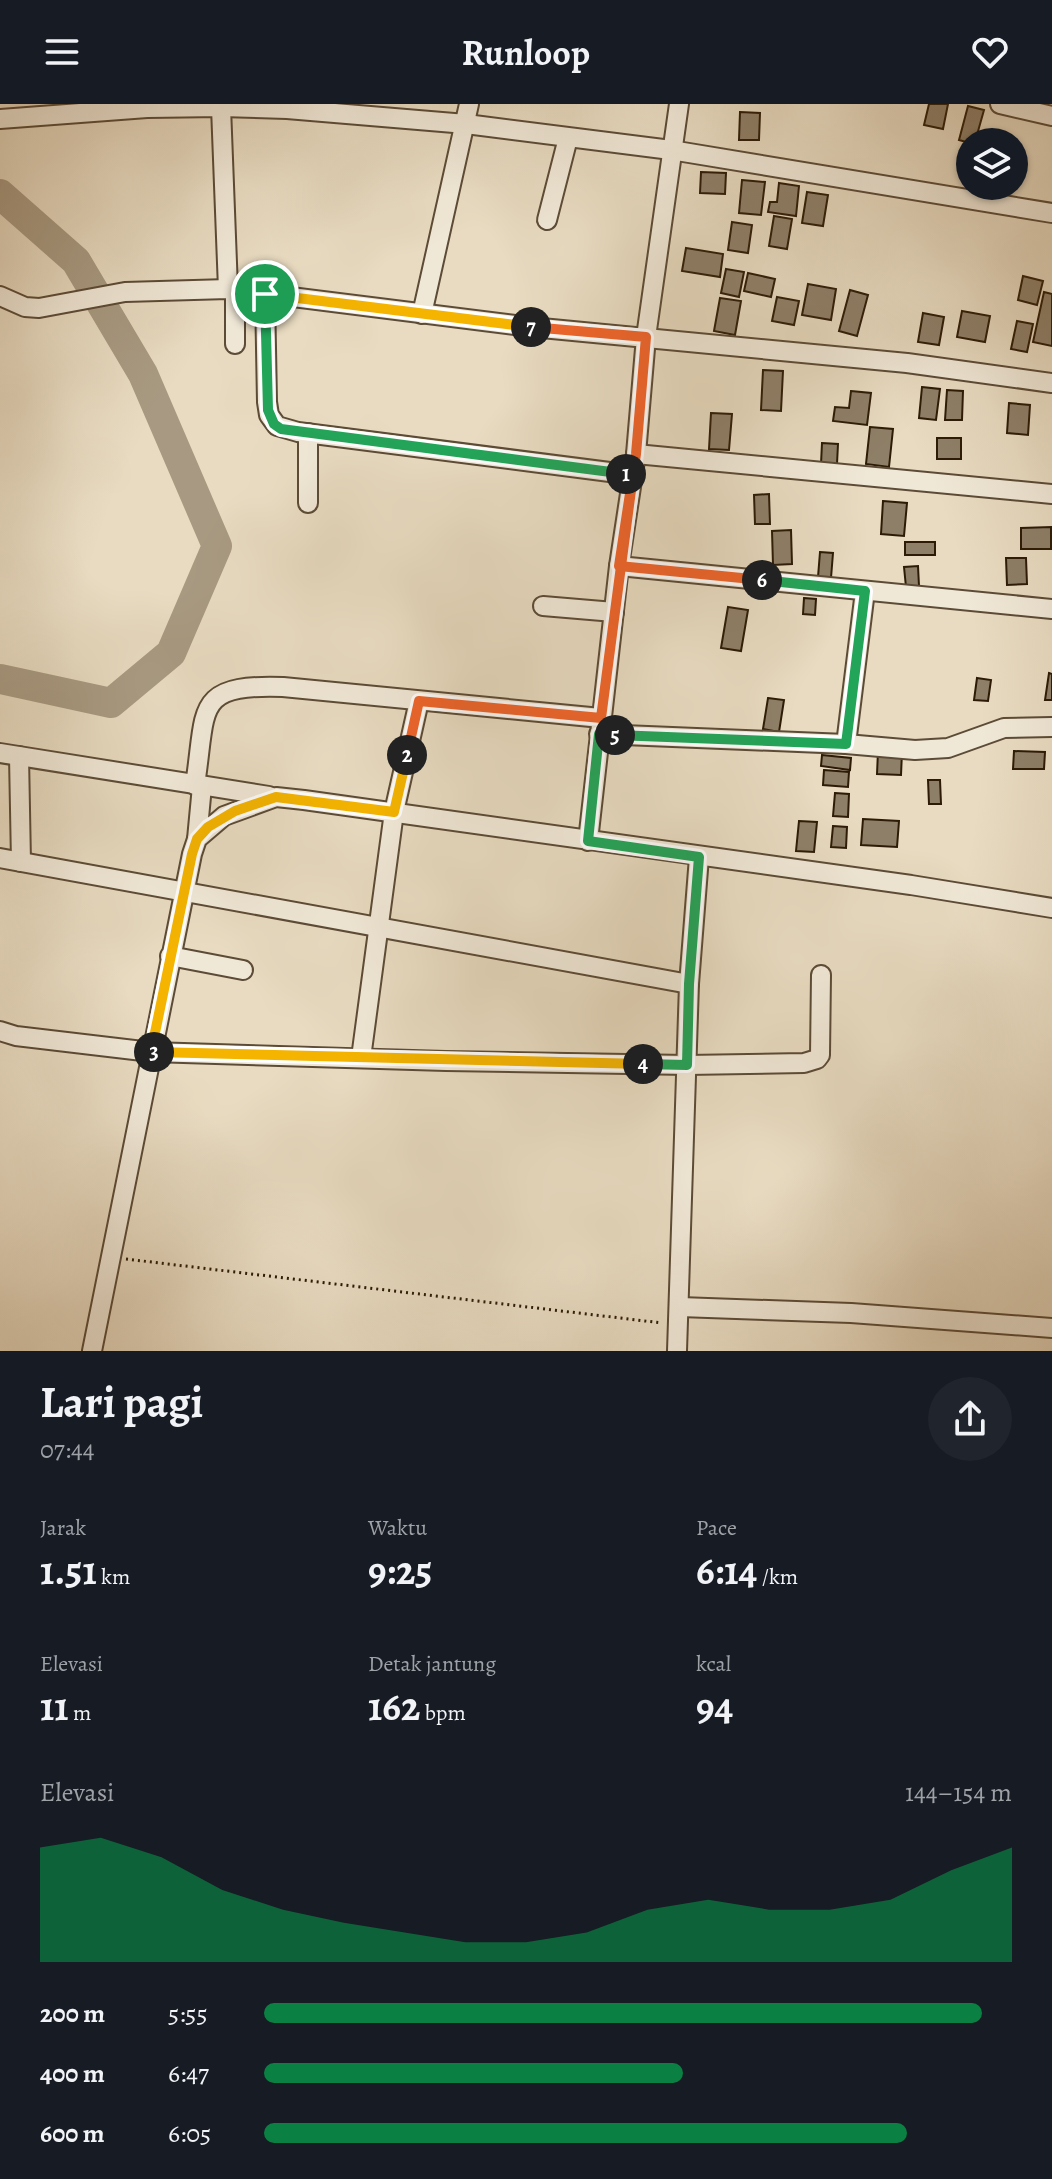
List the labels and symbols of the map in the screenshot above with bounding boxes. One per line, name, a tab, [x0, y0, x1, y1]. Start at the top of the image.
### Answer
pin	[231, 260, 299, 328]
pin: 7	[511, 307, 551, 347]
pin: 1	[606, 454, 646, 494]
pin: 6	[742, 560, 782, 600]
pin: 5	[595, 715, 635, 755]
pin: 2	[387, 735, 427, 775]
pin: 3	[134, 1032, 174, 1072]
pin: 4	[623, 1044, 663, 1084]

